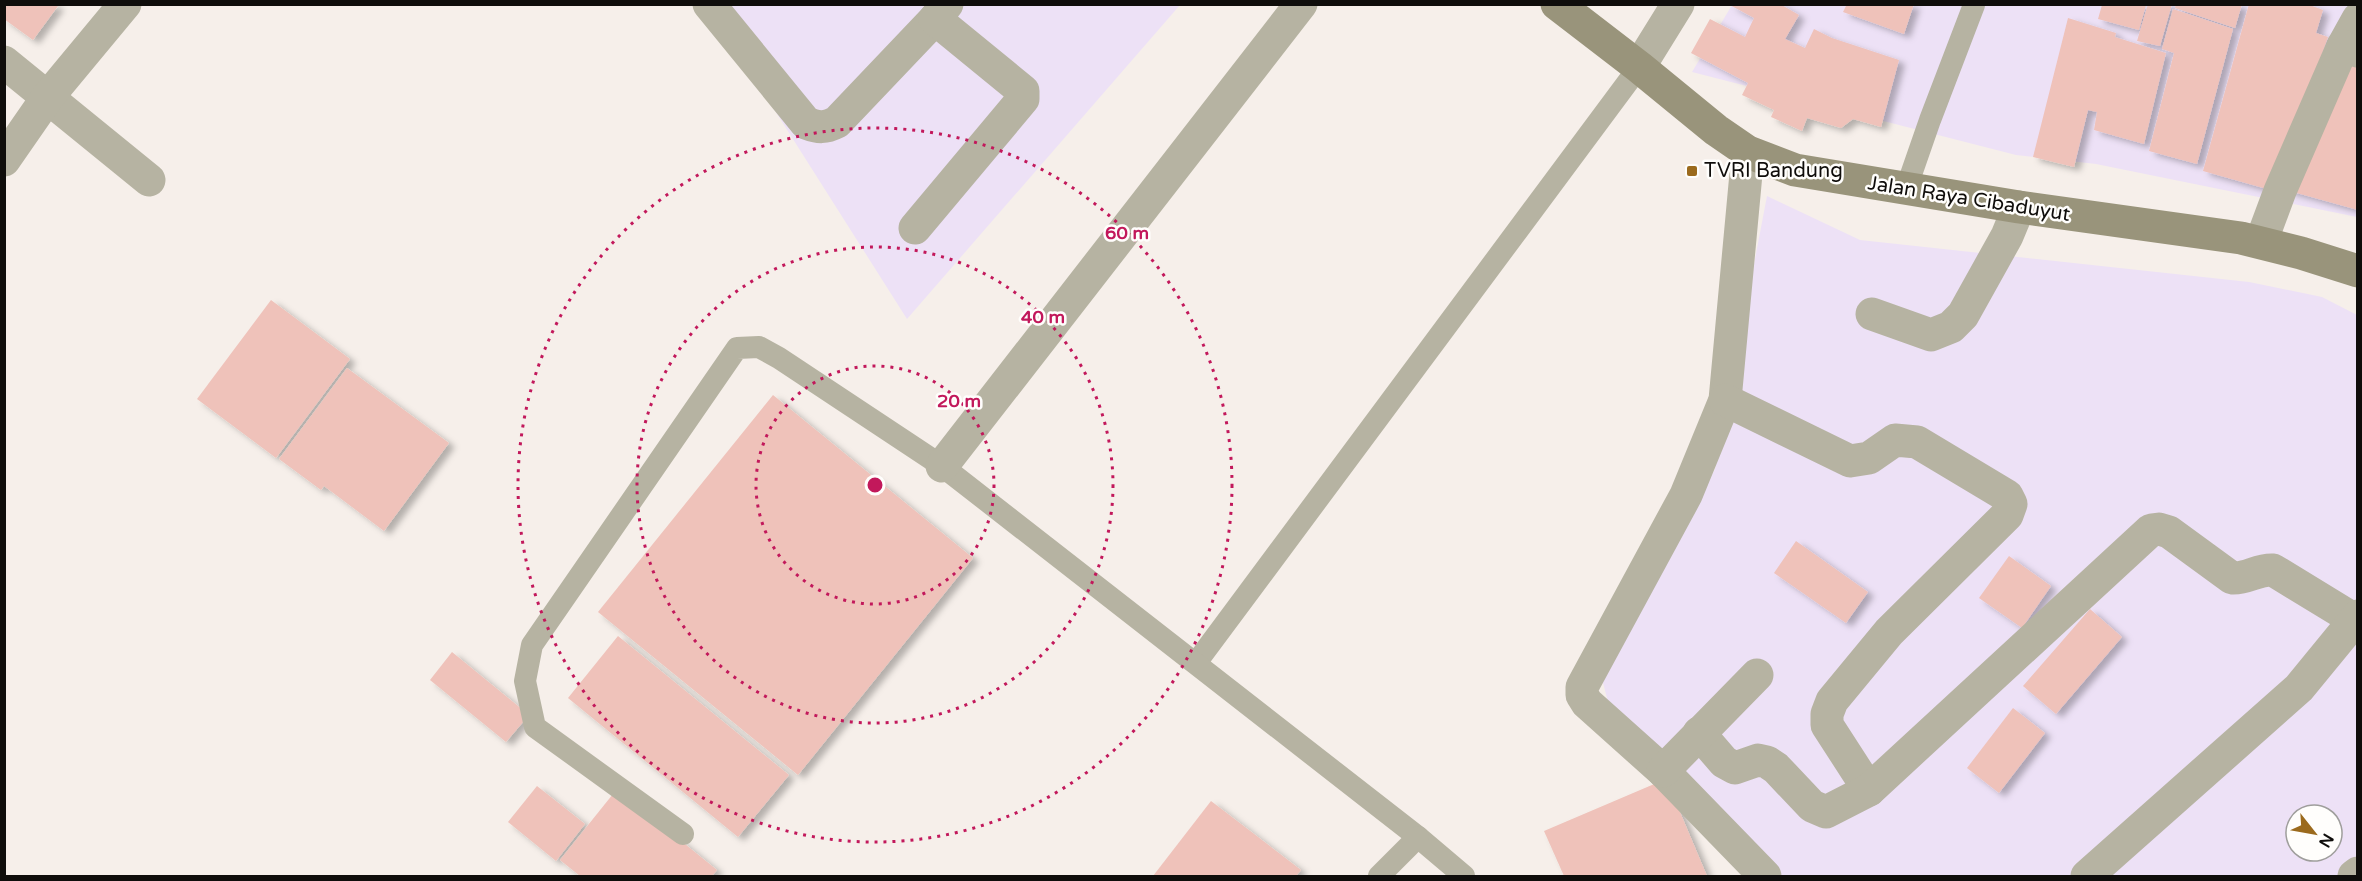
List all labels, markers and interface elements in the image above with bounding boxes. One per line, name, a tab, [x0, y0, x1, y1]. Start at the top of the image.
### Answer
place label: TVRI Bandung	[1704, 159, 1843, 183]
marker: TVRI Bandung	[1685, 164, 1699, 178]
street label: Jalan Raya Cibaduyut	[1866, 171, 2072, 227]
text: 60 m	[1105, 222, 1149, 244]
text: 40 m	[1021, 306, 1065, 328]
text: 20 m	[937, 390, 981, 412]
centre of rings	[865, 475, 885, 495]
north arrow	[2284, 803, 2344, 863]
text: N	[2314, 830, 2338, 851]

